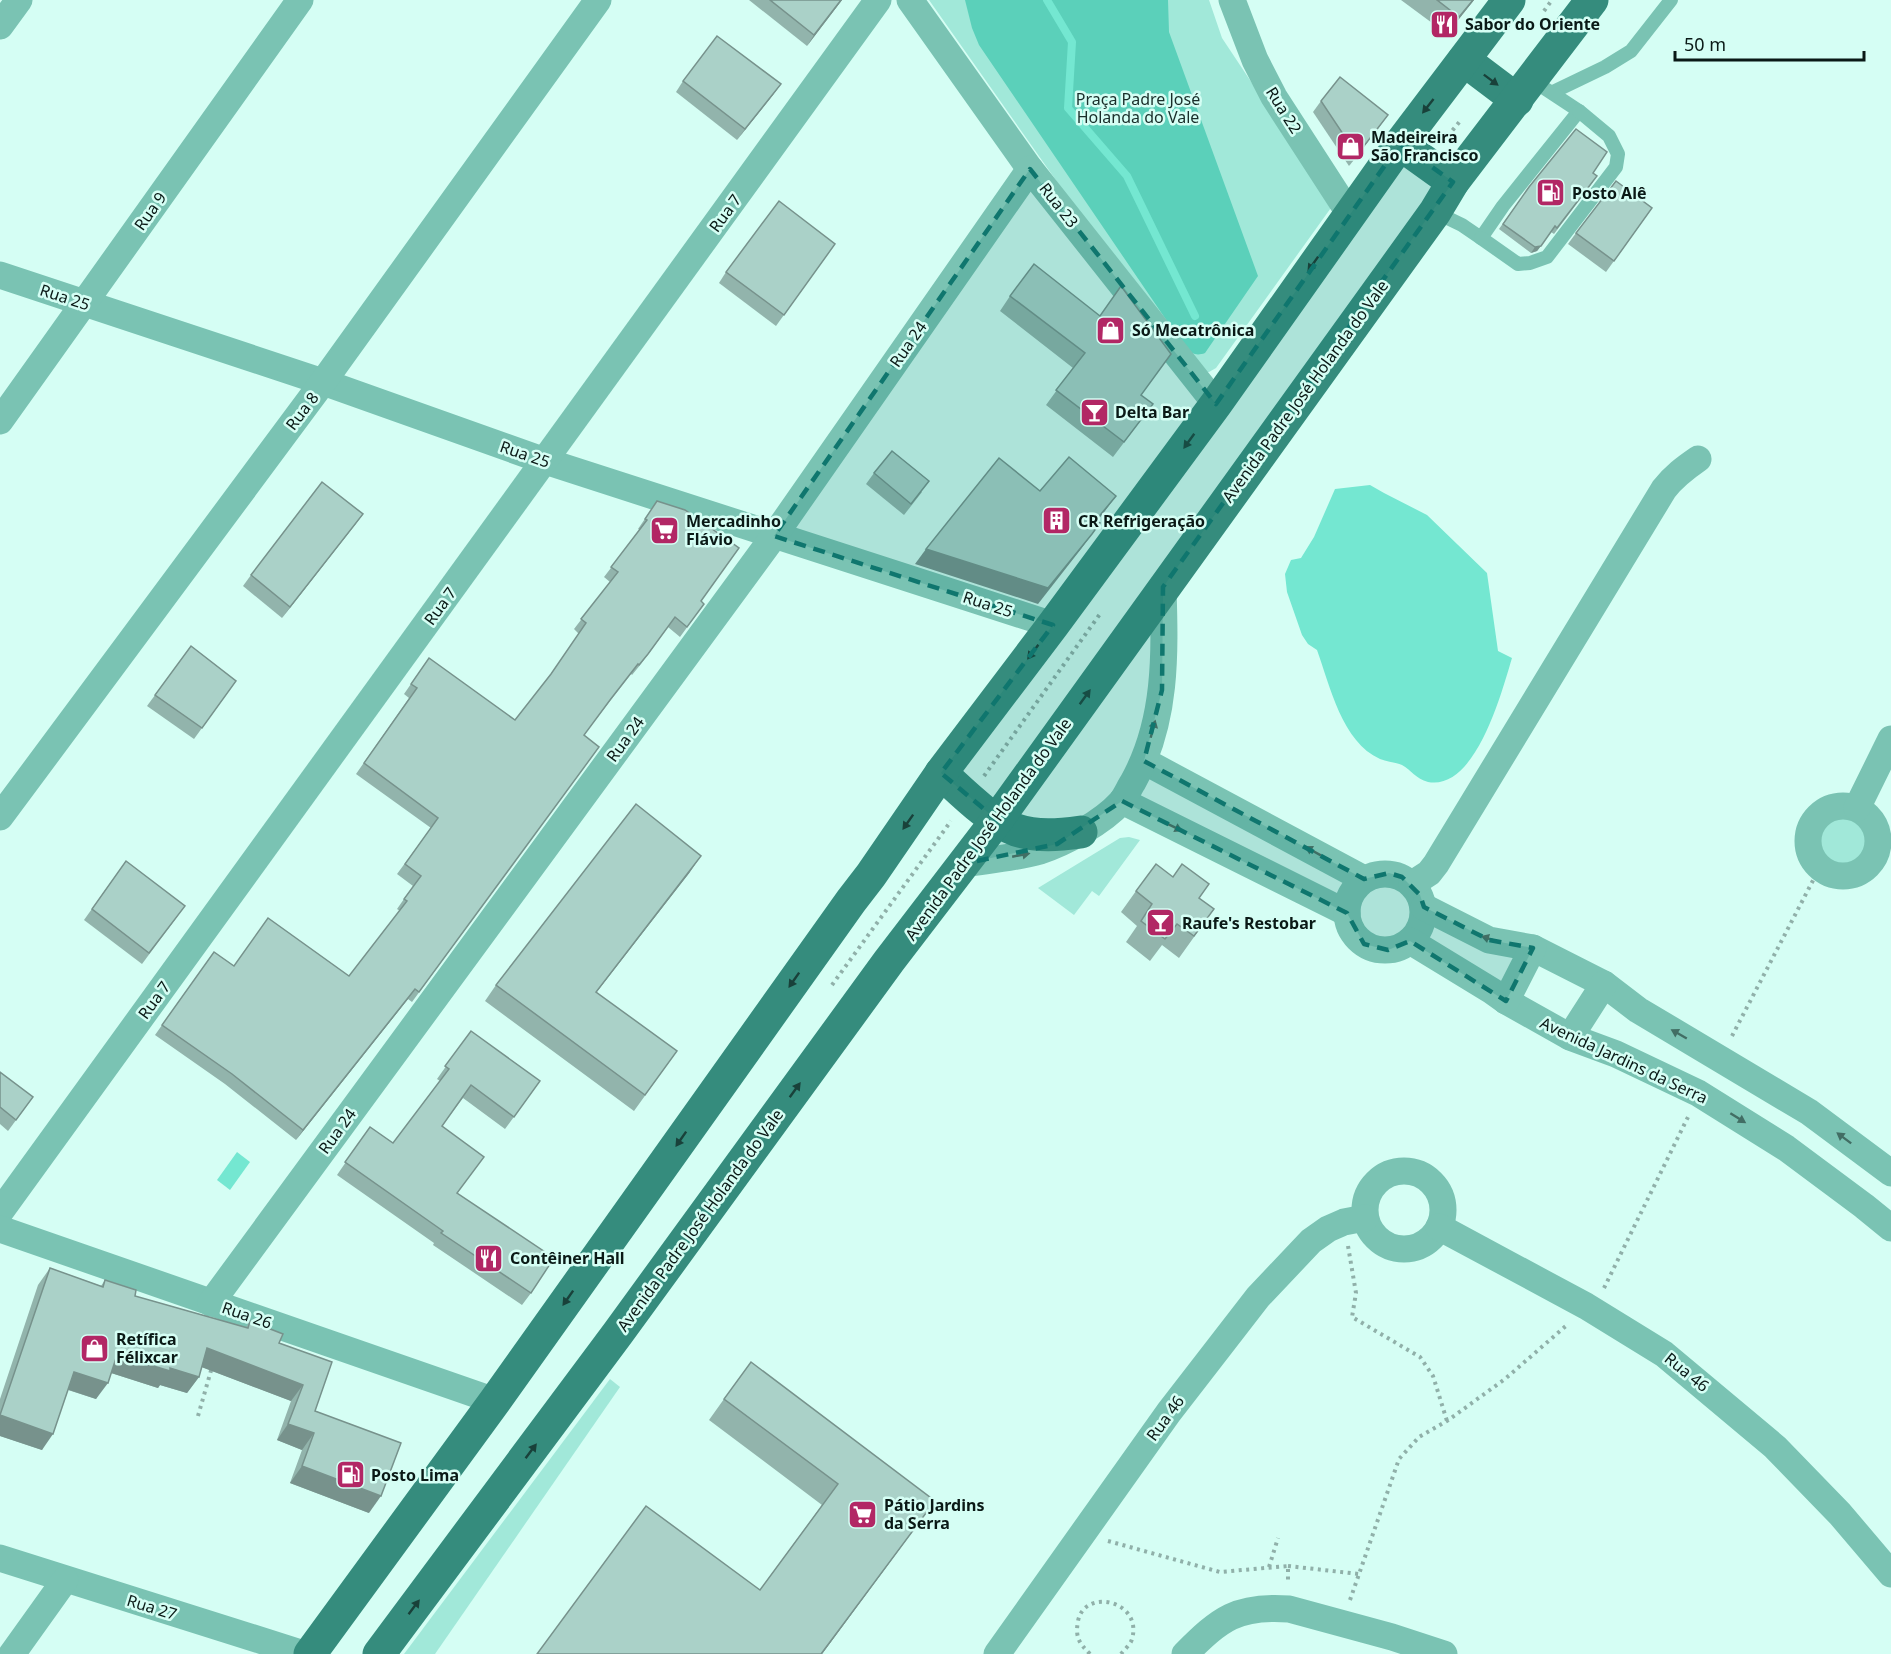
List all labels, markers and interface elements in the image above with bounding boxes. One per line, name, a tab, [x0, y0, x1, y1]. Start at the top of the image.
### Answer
restaurant icon: Sabor do Oriente	[1428, 8, 1460, 40]
place label: Sabor do Oriente	[1465, 13, 1600, 35]
scale bar	[1675, 24, 1864, 62]
text: 50 m	[1684, 32, 1726, 56]
one-way arrow	[1482, 74, 1498, 86]
street label: Rua 22	[1261, 82, 1307, 138]
park label: Praça Padre José Holanda do Vale	[1076, 88, 1200, 128]
one-way arrow	[1423, 99, 1435, 114]
place label: Madeireira São Francisco	[1371, 126, 1479, 166]
shop icon: Madeireira São Francisco	[1334, 130, 1366, 162]
fuel station icon: Posto Alê	[1535, 177, 1567, 209]
street label: Rua 23	[1035, 178, 1083, 232]
place label: Posto Alê	[1572, 182, 1646, 204]
street label: Rua 9	[129, 187, 171, 235]
street label: Rua 7	[704, 189, 746, 237]
one-way arrow	[1307, 256, 1319, 272]
street label: Avenida Padre José Holanda do Vale	[1217, 275, 1393, 507]
street label: Rua 25	[37, 279, 93, 315]
shop icon: Só Mecatrônica	[1095, 314, 1127, 346]
street label: Rua 24	[884, 317, 932, 371]
place label: Só Mecatrônica	[1132, 319, 1254, 341]
street label: Rua 8	[281, 388, 323, 434]
bar icon: Delta Bar	[1078, 396, 1110, 428]
place label: Delta Bar	[1115, 401, 1189, 423]
one-way arrow	[1183, 432, 1195, 448]
street label: Rua 25	[497, 435, 553, 473]
building icon: CR Refrigeração	[1041, 505, 1073, 537]
place label: Mercadinho Flávio	[686, 510, 781, 550]
place label: CR Refrigeração	[1078, 510, 1205, 532]
supermarket icon: Mercadinho Flávio	[649, 514, 681, 546]
street label: Rua 7	[419, 582, 461, 630]
street label: Rua 25	[960, 586, 1016, 622]
one-way arrow	[1028, 644, 1040, 659]
one-way arrow	[1079, 689, 1091, 705]
street label: Rua 24	[601, 712, 649, 766]
street label: Avenida Padre José Holanda do Vale	[900, 713, 1076, 945]
one-way arrow	[1149, 720, 1159, 738]
one-way arrow	[902, 813, 914, 829]
one-way arrow	[1166, 822, 1183, 832]
one-way arrow	[1304, 846, 1321, 856]
one-way arrow	[1012, 850, 1031, 859]
bar icon: Raufe's Restobar	[1145, 907, 1177, 939]
place label: Raufe's Restobar	[1182, 912, 1316, 934]
one-way arrow	[1481, 934, 1499, 943]
one-way arrow	[789, 972, 800, 988]
street label: Rua 7	[133, 976, 175, 1024]
street label: Avenida Jardins da Serra	[1537, 1011, 1711, 1109]
one-way arrow	[1671, 1029, 1688, 1039]
one-way arrow	[789, 1083, 801, 1099]
street label: Rua 24	[313, 1104, 361, 1158]
street label: Avenida Padre José Holanda do Vale	[612, 1104, 788, 1336]
one-way arrow	[1730, 1113, 1746, 1124]
one-way arrow	[675, 1130, 687, 1146]
one-way arrow	[1836, 1132, 1852, 1145]
restaurant icon: Contêiner Hall	[473, 1242, 505, 1274]
place label: Contêiner Hall	[510, 1247, 625, 1269]
one-way arrow	[562, 1289, 574, 1305]
street label: Rua 26	[219, 1296, 275, 1334]
place label: Retífica Félixcar	[116, 1328, 178, 1368]
shop icon: Retífica Félixcar	[79, 1332, 111, 1364]
street label: Rua 46	[1660, 1347, 1714, 1397]
street label: Rua 46	[1141, 1391, 1189, 1445]
one-way arrow	[524, 1443, 536, 1458]
fuel station icon: Posto Lima	[334, 1459, 366, 1491]
place label: Posto Lima	[371, 1464, 459, 1486]
place label: Pátio Jardins da Serra	[884, 1494, 984, 1534]
supermarket icon: Pátio Jardins da Serra	[847, 1498, 879, 1530]
street label: Rua 27	[124, 1589, 180, 1625]
one-way arrow	[408, 1600, 420, 1616]

